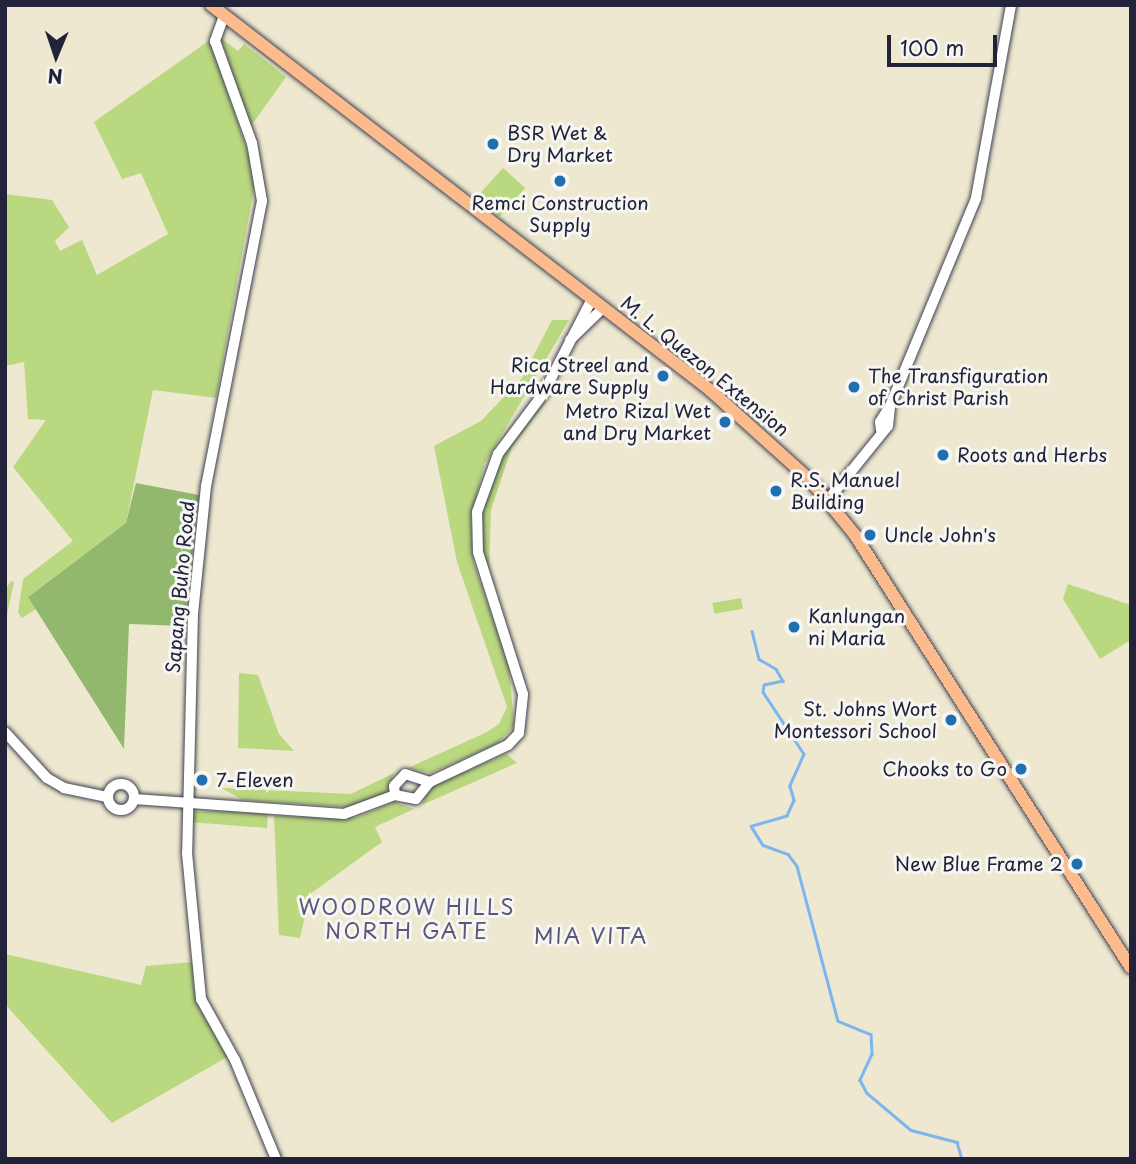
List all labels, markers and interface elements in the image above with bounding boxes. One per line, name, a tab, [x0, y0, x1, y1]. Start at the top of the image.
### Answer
north arrow	[21, 21, 91, 91]
scale bar	[891, 21, 1001, 65]
text: 100 m	[900, 31, 964, 63]
text: N	[47, 63, 63, 91]
place label: BSR Wet & Dry Market	[507, 122, 614, 166]
marker: BSR Wet & Dry Market	[485, 136, 501, 152]
marker: Remci Construction Supply	[552, 173, 568, 189]
place label: Remci Construction Supply	[470, 192, 650, 236]
street label: M. L. Quezon Extension	[615, 290, 795, 442]
place label: Rica Streel and Hardware Supply	[490, 354, 649, 398]
place label: The Transfiguration of Christ Parish	[868, 365, 1049, 409]
marker: Rica Streel and Hardware Supply	[655, 368, 671, 384]
marker: The Transfiguration of Christ Parish	[846, 379, 862, 395]
place label: Metro Rizal Wet and Dry Market	[563, 400, 711, 444]
marker: Metro Rizal Wet and Dry Market	[717, 414, 733, 430]
place label: Roots and Herbs	[957, 444, 1108, 466]
marker: Roots and Herbs	[935, 447, 951, 463]
place label: R.S. Manuel Building	[790, 469, 899, 513]
marker: R.S. Manuel Building	[768, 483, 784, 499]
street label: Sapang Buho Road	[161, 500, 199, 674]
place label: Uncle John's	[884, 524, 998, 546]
marker: Uncle John's	[862, 527, 878, 543]
place label: Kanlungan ni Maria	[808, 605, 905, 649]
marker: Kanlungan ni Maria	[786, 619, 802, 635]
place label: St. Johns Wort Montessori School	[772, 698, 937, 742]
marker: St. Johns Wort Montessori School	[943, 712, 959, 728]
place label: Chooks to Go	[882, 758, 1007, 780]
marker: Chooks to Go	[1013, 761, 1029, 777]
place label: 7-Eleven	[216, 769, 294, 791]
marker: 7-Eleven	[194, 772, 210, 788]
place label: New Blue Frame 2	[893, 853, 1063, 875]
marker: New Blue Frame 2	[1069, 856, 1085, 872]
district label: WOODROW HILLS NORTH GATE	[300, 893, 514, 943]
district label: MIA VITA	[535, 922, 647, 948]

